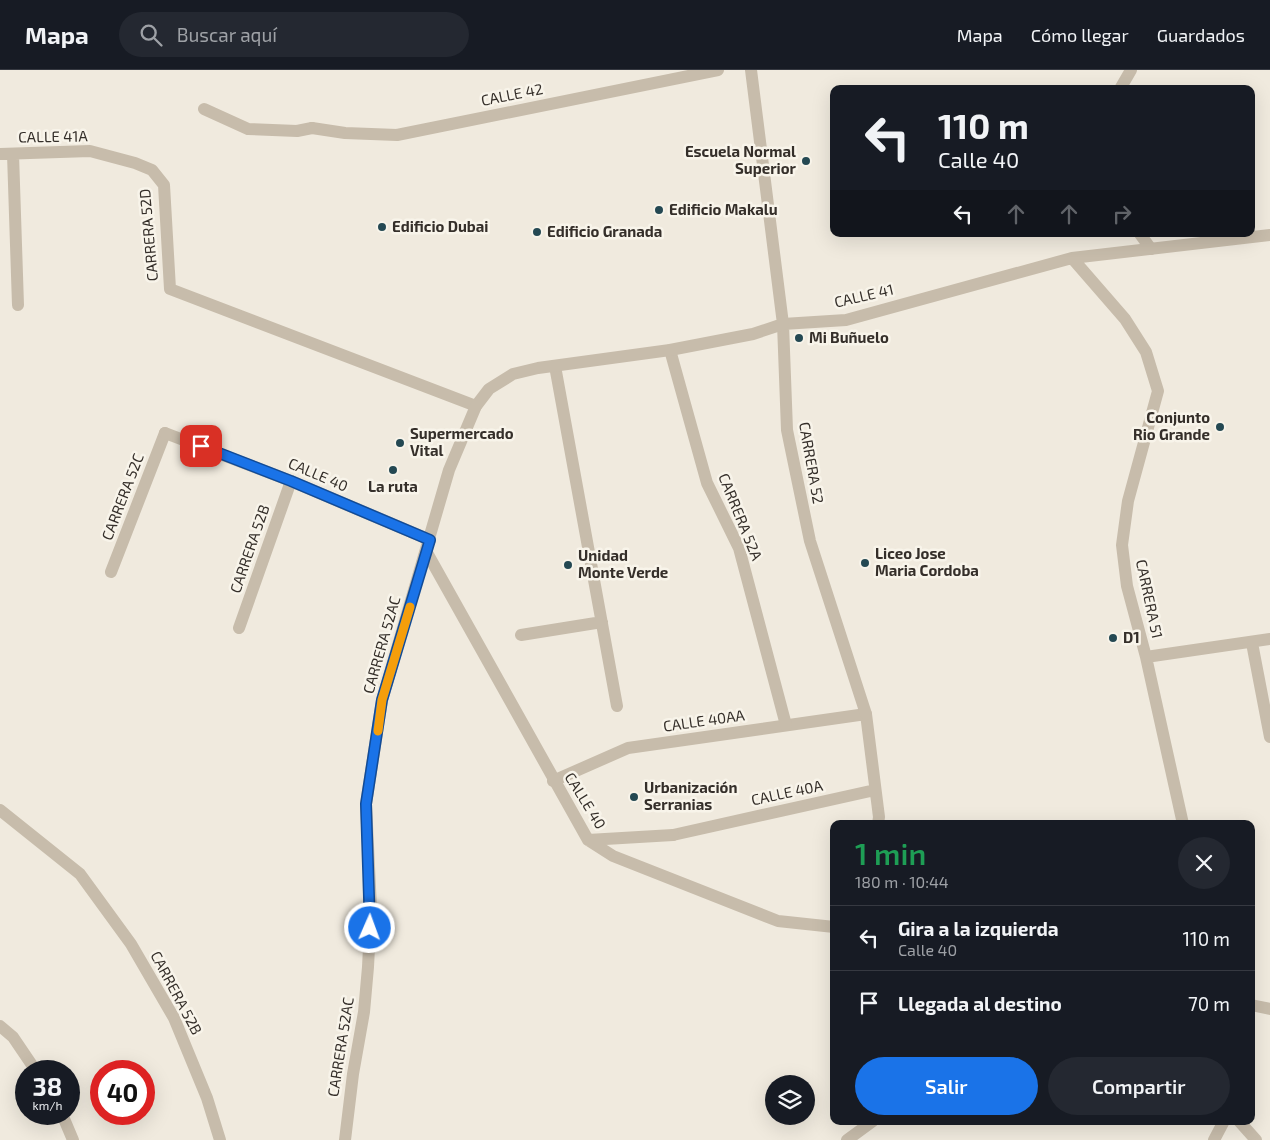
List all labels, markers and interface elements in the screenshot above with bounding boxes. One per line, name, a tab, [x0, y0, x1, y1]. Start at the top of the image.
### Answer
search box	[119, 12, 469, 57]
text: Mapa	[25, 20, 89, 49]
icon: search	[137, 21, 165, 49]
text: Buscar aquí	[177, 23, 277, 46]
text: Mapa	[957, 24, 1003, 46]
text: Cómo llegar	[1031, 24, 1129, 46]
text: Guardados	[1157, 24, 1245, 46]
street label: CALLE 42	[479, 79, 544, 109]
text: 110 m	[938, 104, 1029, 146]
icon: left	[855, 105, 920, 170]
street label: CALLE 41A	[18, 126, 89, 146]
place label: Escuela Normal Superior	[685, 142, 797, 177]
text: Calle 40	[938, 146, 1019, 172]
marker: Escuela Normal Superior	[800, 155, 812, 167]
street label: CARRERA 52D	[135, 188, 161, 282]
place label: Edificio Makalu	[669, 200, 778, 218]
icon: left	[949, 200, 977, 228]
icon: ahead	[1002, 200, 1030, 228]
icon: ahead	[1055, 200, 1083, 228]
icon: right	[1108, 200, 1136, 228]
marker: Edificio Makalu	[653, 204, 665, 216]
place label: Edificio Dubai	[392, 217, 488, 235]
marker: Edificio Dubai	[376, 221, 388, 233]
place label: Edificio Granada	[547, 222, 662, 240]
marker: Edificio Granada	[531, 226, 543, 238]
street label: CALLE 41	[832, 279, 895, 311]
place label: Mi Buñuelo	[809, 328, 889, 346]
marker: Mi Buñuelo	[793, 332, 805, 344]
place label: Conjunto Rio Grande	[1133, 408, 1210, 443]
street label: CARRERA 52	[796, 420, 828, 505]
marker: Conjunto Rio Grande	[1214, 421, 1226, 433]
place label: Supermercado Vital	[410, 424, 514, 459]
pin	[180, 425, 222, 467]
icon: arrive	[187, 432, 215, 460]
marker: Supermercado Vital	[394, 437, 406, 449]
street label: CARRERA 52C	[97, 450, 147, 543]
street label: CALLE 40	[286, 453, 351, 495]
marker: La ruta	[387, 464, 399, 476]
street label: CARRERA 52A	[715, 471, 767, 563]
place label: La ruta	[368, 477, 418, 495]
street label: CARRERA 52B	[226, 502, 273, 595]
place label: Liceo Jose Maria Cordoba	[875, 544, 979, 579]
place label: Unidad Monte Verde	[578, 546, 668, 581]
marker: Liceo Jose Maria Cordoba	[859, 557, 871, 569]
street label: CARRERA 51	[1133, 558, 1167, 640]
marker: Unidad Monte Verde	[562, 559, 574, 571]
street label: CARRERA 52AC	[359, 593, 404, 696]
place label: D1	[1123, 628, 1140, 646]
marker: D1	[1107, 632, 1119, 644]
street label: CALLE 40AA	[662, 705, 746, 735]
street label: CALLE 40	[561, 769, 610, 832]
street label: CALLE 40A	[749, 776, 825, 808]
place label: Urbanización Serranias	[644, 778, 737, 813]
marker: Urbanización Serranias	[628, 791, 640, 803]
text: 1 min	[855, 835, 926, 871]
button: close	[1178, 837, 1230, 889]
text: 180 m · 10:44	[855, 872, 949, 891]
position arrow	[343, 901, 395, 953]
text: Gira a la izquierda	[898, 917, 1059, 940]
icon: left	[855, 924, 883, 952]
text: 110 m	[1183, 927, 1230, 950]
text: Calle 40	[898, 940, 957, 959]
street label: CARRERA 52B	[147, 948, 206, 1037]
icon: arrive	[855, 989, 883, 1017]
text: Llegada al destino	[898, 992, 1062, 1015]
text: 70 m	[1188, 992, 1230, 1015]
street label: CARRERA 52AC	[323, 995, 357, 1098]
button: Salir	[855, 1057, 1038, 1115]
button: Compartir	[1048, 1057, 1230, 1115]
speed limit sign: 40	[90, 1060, 155, 1125]
text: 38	[33, 1071, 62, 1101]
map controls	[765, 1075, 815, 1125]
button: layers	[765, 1075, 815, 1125]
text: km/h	[33, 1098, 62, 1112]

